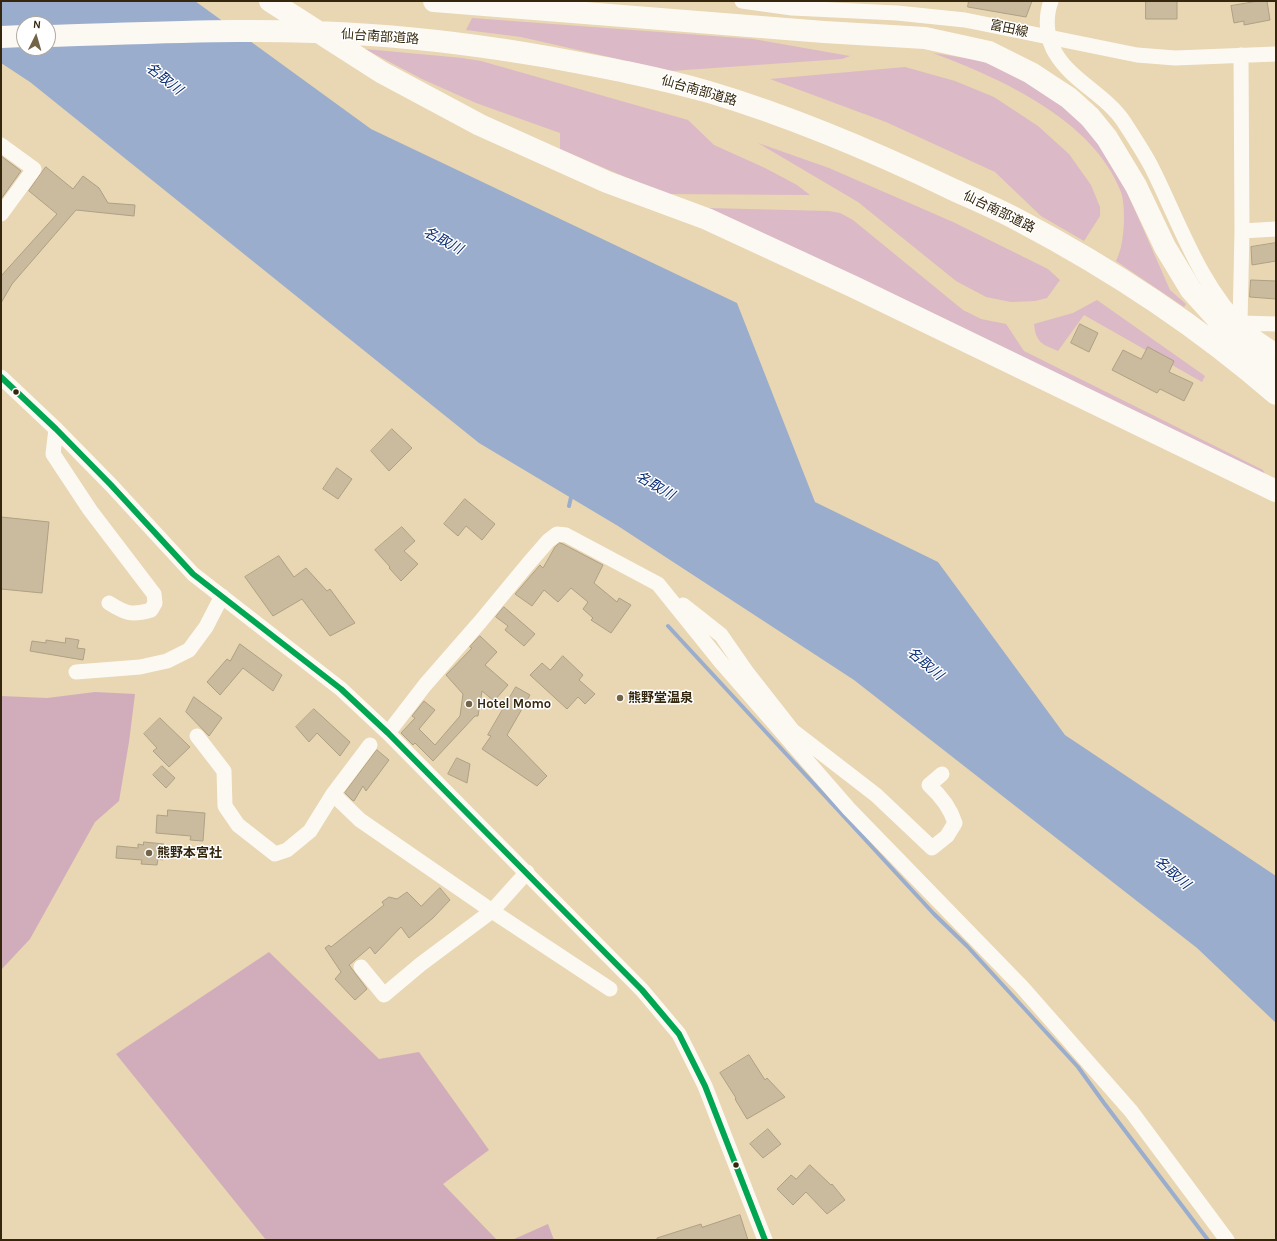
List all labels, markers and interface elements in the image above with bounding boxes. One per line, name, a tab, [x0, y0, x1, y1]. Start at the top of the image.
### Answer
north arrow	[16, 16, 56, 56]
street label: 富田線	[988, 17, 1030, 41]
text: N	[32, 18, 41, 31]
street label: 仙台南部道路	[341, 26, 419, 48]
water label: 名取川	[142, 59, 186, 99]
street label: 仙台南部道路	[659, 73, 739, 109]
street label: 仙台南部道路	[961, 188, 1037, 236]
water label: 名取川	[421, 224, 465, 258]
unlabelled marker	[11, 387, 21, 397]
water label: 名取川	[633, 468, 677, 504]
water label: 名取川	[904, 644, 946, 684]
place label: 熊野堂温泉	[628, 690, 693, 706]
marker: 熊野堂温泉	[615, 693, 625, 703]
place label: Hotel Momo	[477, 696, 551, 712]
marker: Hotel Momo	[464, 699, 474, 709]
place label: 熊野本宮社	[157, 845, 222, 861]
marker: 熊野本宮社	[144, 848, 154, 858]
water label: 名取川	[1151, 853, 1193, 893]
unlabelled marker	[731, 1160, 741, 1170]

